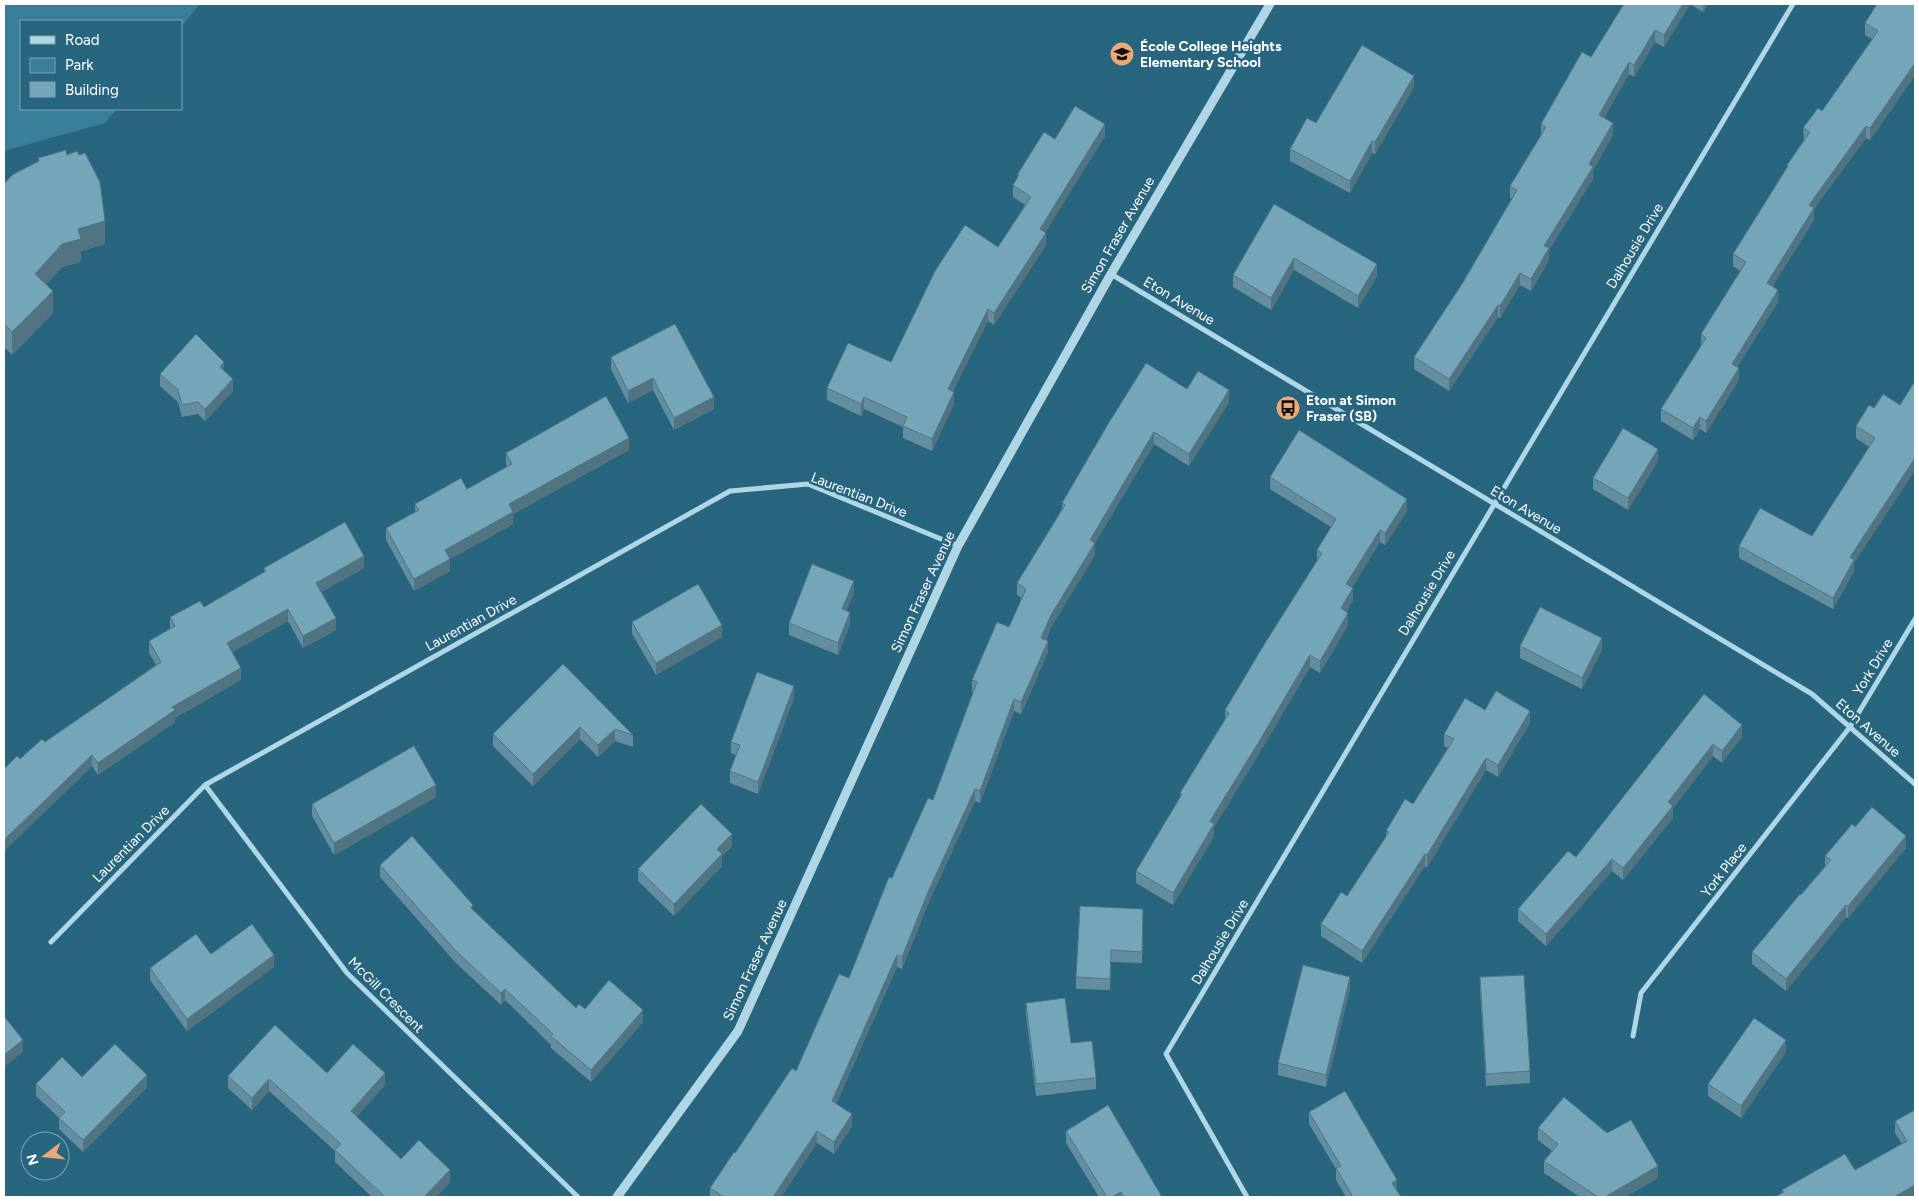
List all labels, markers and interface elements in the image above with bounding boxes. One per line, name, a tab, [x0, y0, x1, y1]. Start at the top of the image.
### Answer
legend	[20, 20, 182, 110]
text: Road	[65, 31, 100, 49]
place label: École College Heights Elementary School	[1140, 38, 1282, 71]
school or university icon: École College Heights Elementary School	[1109, 41, 1135, 67]
text: Park	[65, 56, 94, 74]
text: Building	[65, 81, 119, 99]
street label: Simon Fraser Avenue	[1078, 173, 1159, 296]
street label: Dalhousie Drive	[1603, 200, 1667, 292]
street label: Eton Avenue	[1140, 273, 1218, 329]
place label: Eton at Simon Fraser (SB)	[1306, 392, 1396, 425]
bus stop icon: Eton at Simon Fraser (SB)	[1275, 395, 1301, 421]
street label: Laurentian Drive	[808, 469, 910, 521]
street label: Eton Avenue	[1487, 482, 1565, 538]
street label: Simon Fraser Avenue	[887, 528, 959, 655]
street label: Dalhousie Drive	[1395, 547, 1459, 639]
street label: Laurentian Drive	[422, 591, 520, 655]
street label: York Drive	[1849, 635, 1897, 698]
street label: Eton Avenue	[1832, 695, 1904, 761]
street label: Laurentian Drive	[89, 802, 173, 886]
street label: York Place	[1698, 839, 1751, 901]
street label: Simon Fraser Avenue	[719, 896, 791, 1023]
street label: Dalhousie Drive	[1188, 896, 1252, 988]
street label: McGill Crescent	[345, 954, 427, 1036]
north arrow	[20, 1131, 70, 1181]
text: N	[23, 1152, 43, 1167]

